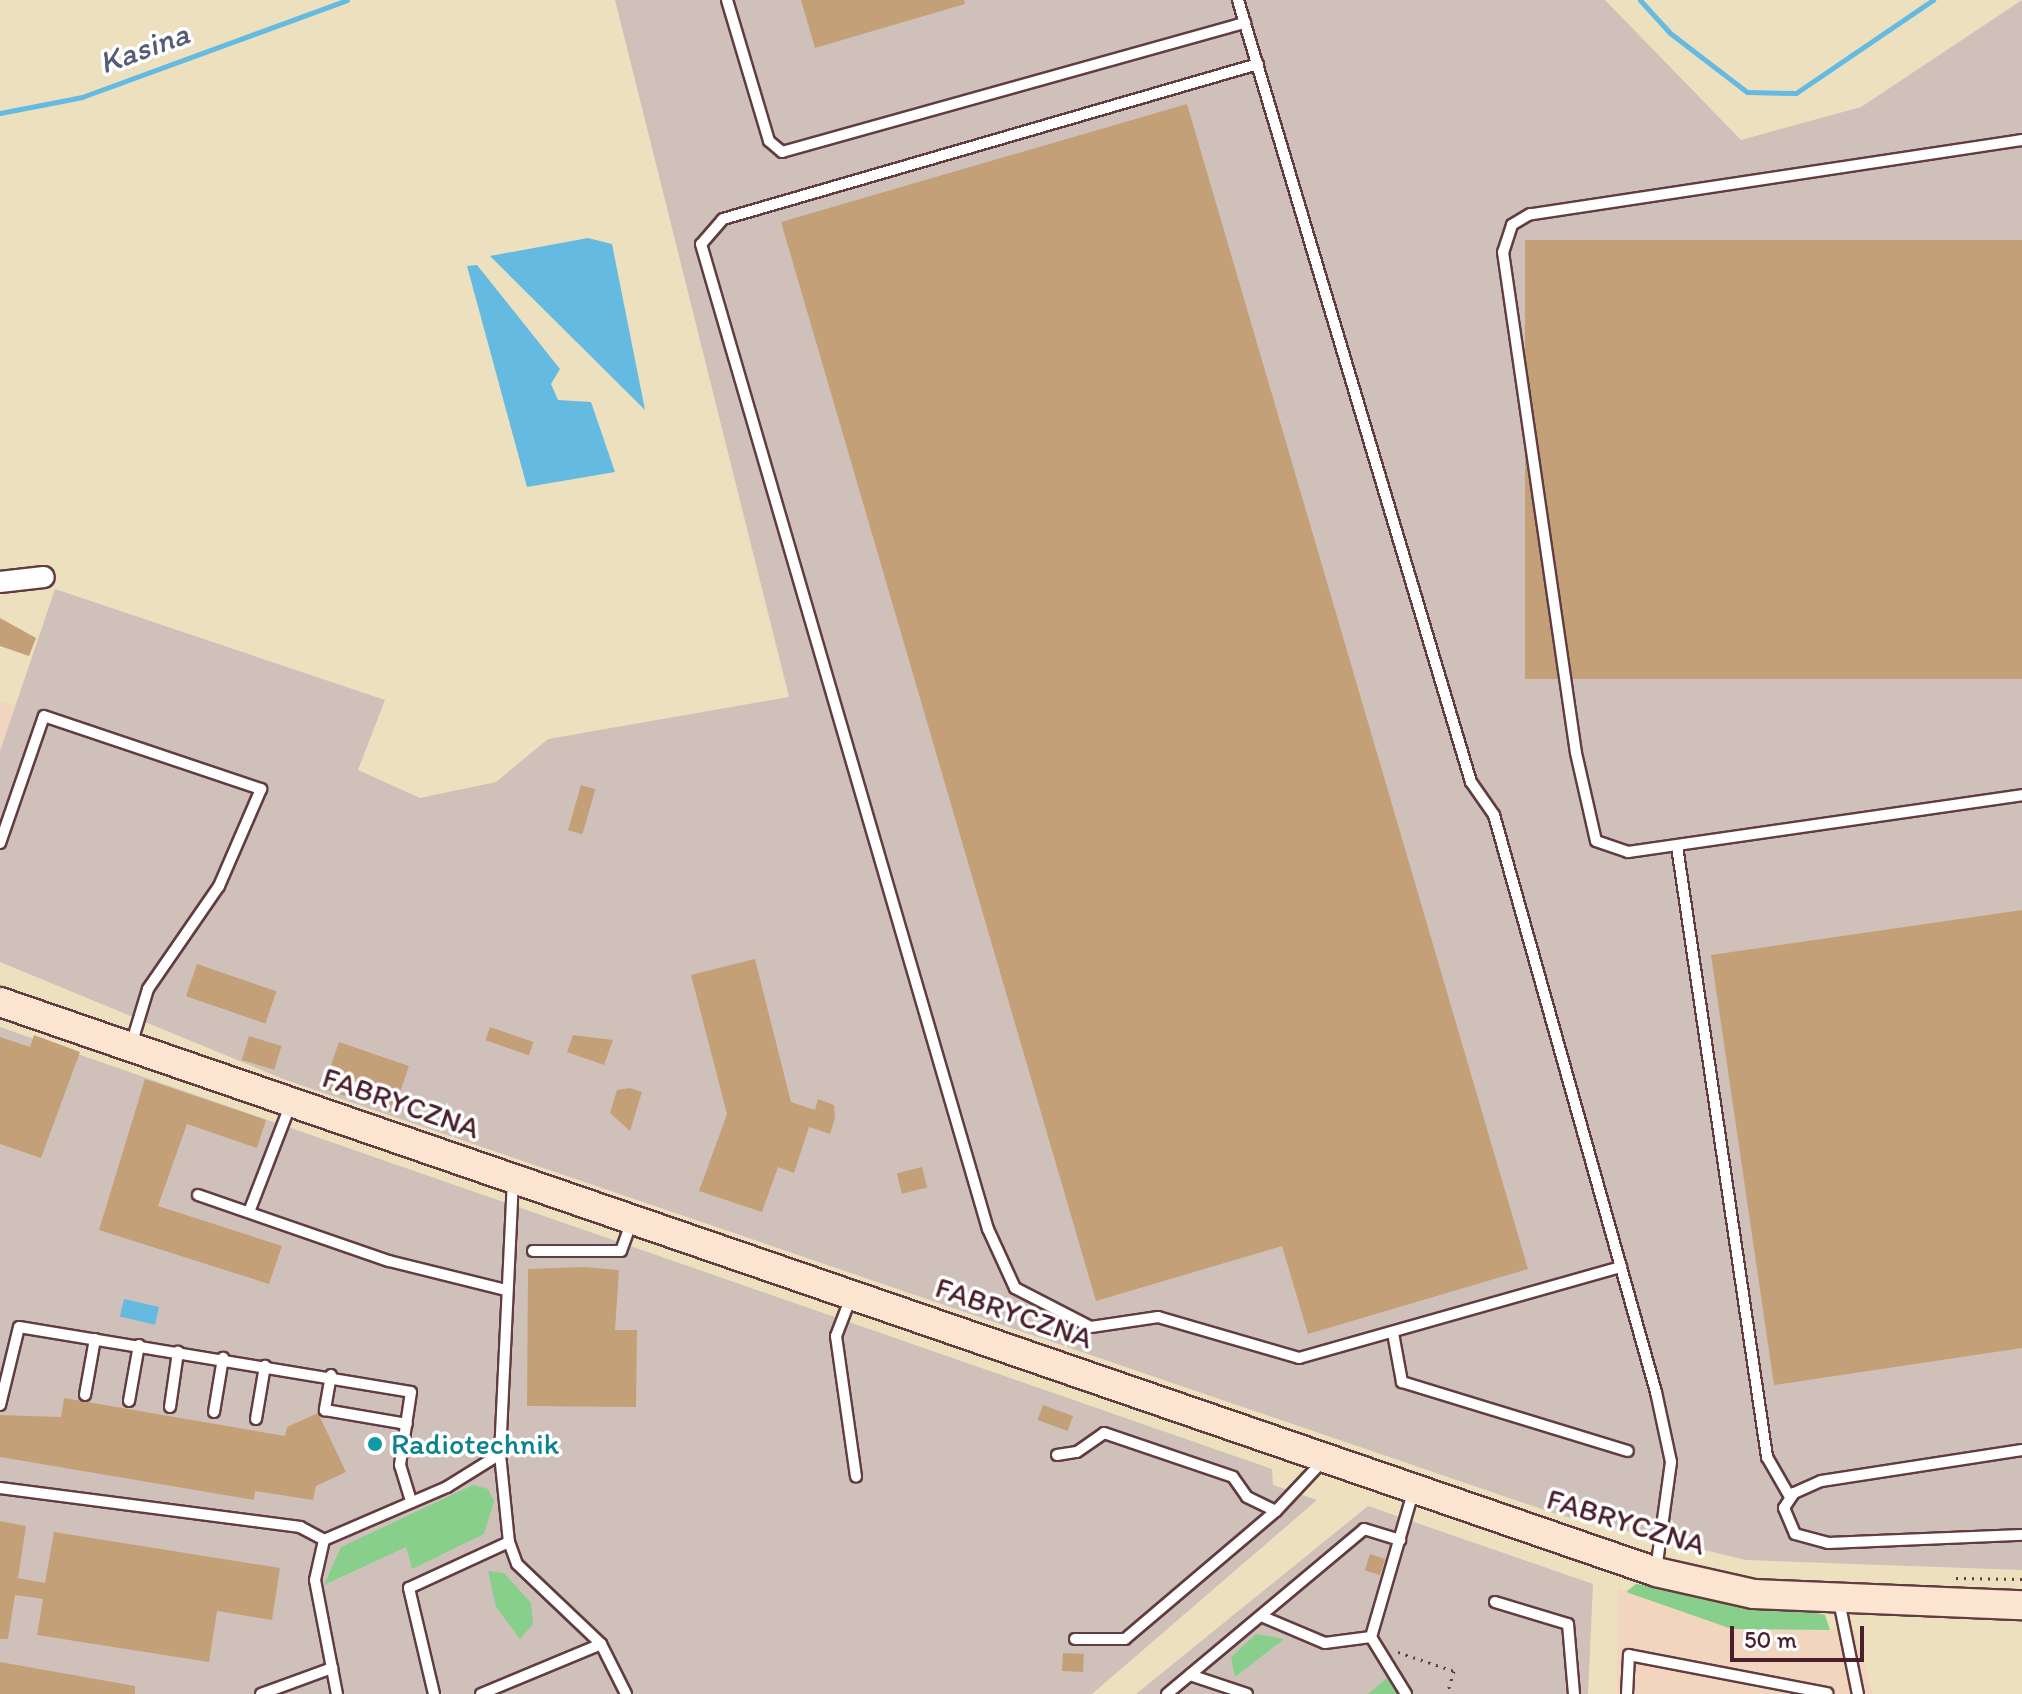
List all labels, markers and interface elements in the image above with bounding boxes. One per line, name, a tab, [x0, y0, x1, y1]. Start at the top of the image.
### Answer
water label: Kasina	[94, 14, 194, 82]
street label: FABRYCZNA	[318, 1059, 484, 1147]
street label: FABRYCZNA	[931, 1269, 1097, 1357]
place label: Radiotechnik	[391, 1426, 559, 1462]
marker: Radiotechnik	[366, 1435, 384, 1453]
street label: FABRYCZNA	[1542, 1481, 1710, 1563]
scale bar	[1734, 1610, 1868, 1660]
text: 50 m	[1744, 1625, 1797, 1654]

